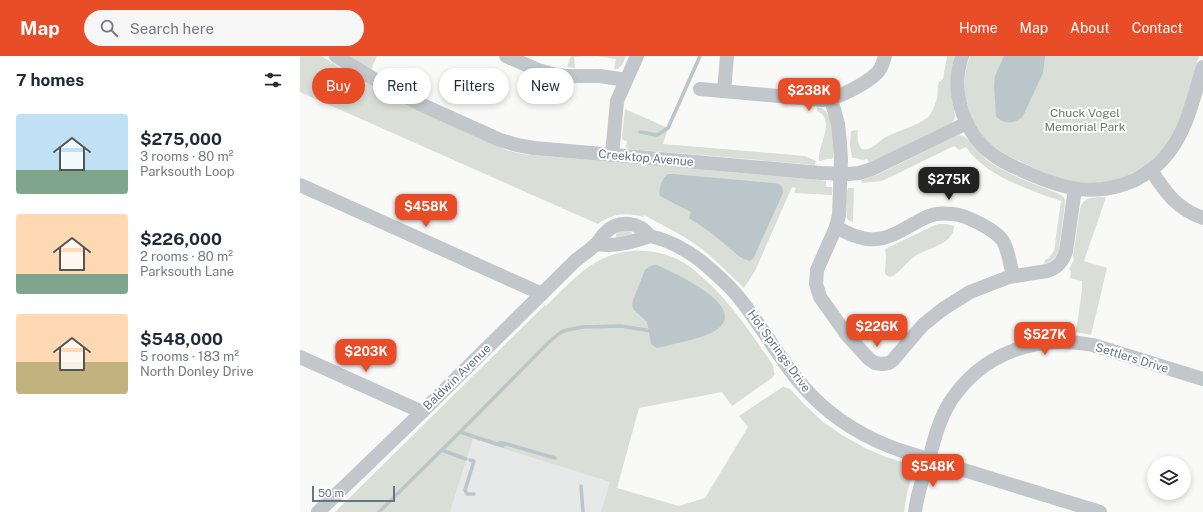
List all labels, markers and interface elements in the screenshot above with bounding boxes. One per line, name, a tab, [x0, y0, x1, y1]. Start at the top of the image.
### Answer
search box	[84, 10, 364, 46]
text: Map	[20, 17, 60, 39]
icon: search	[98, 17, 120, 39]
text: Search here	[130, 20, 214, 37]
text: Home	[959, 20, 998, 36]
text: Map	[1020, 20, 1048, 36]
text: About	[1070, 20, 1110, 36]
text: Contact	[1132, 20, 1183, 36]
chip: Buy	[312, 68, 365, 104]
chip: Rent	[373, 68, 431, 104]
chip: Filters	[439, 68, 509, 104]
chip: New	[517, 68, 574, 104]
icon: filters	[262, 69, 284, 91]
text: 7 homes	[16, 70, 84, 90]
pin: $238K	[781, 78, 837, 112]
text: $238K	[787, 83, 831, 98]
park label: Chuck Vogel Memorial Park	[1045, 106, 1126, 134]
text: $275,000	[140, 129, 222, 149]
icon: home	[48, 130, 96, 178]
street label: Creektop Avenue	[598, 147, 694, 169]
text: 3 rooms · 80 m²	[140, 149, 233, 164]
text: Parksouth Loop	[140, 164, 234, 179]
pin: $275K	[921, 167, 977, 201]
text: $275K	[927, 172, 971, 187]
pin: $458K	[398, 194, 454, 228]
text: $458K	[404, 199, 448, 214]
text: $226,000	[140, 229, 222, 249]
icon: home	[48, 230, 96, 278]
text: 2 rooms · 80 m²	[140, 249, 233, 264]
text: Parksouth Lane	[140, 264, 234, 279]
street label: Hot Springs Drive	[745, 307, 814, 395]
pin: $226K	[849, 314, 905, 348]
text: $226K	[855, 319, 899, 334]
pin: $527K	[1017, 322, 1073, 356]
text: $527K	[1023, 327, 1067, 342]
text: $548,000	[140, 329, 223, 349]
icon: home	[48, 330, 96, 378]
pin: $203K	[338, 339, 394, 373]
street label: Settlers Drive	[1094, 340, 1170, 376]
street label: Baldwin Avenue	[420, 341, 494, 413]
text: $203K	[344, 344, 388, 359]
text: 5 rooms · 183 m²	[140, 349, 239, 364]
text: North Donley Drive	[140, 364, 254, 379]
pin: $548K	[905, 454, 961, 488]
map controls	[1147, 456, 1191, 500]
button: layers	[1147, 456, 1191, 500]
text: $548K	[911, 459, 955, 474]
scale bar	[312, 484, 395, 503]
text: 50 m	[318, 487, 344, 499]

